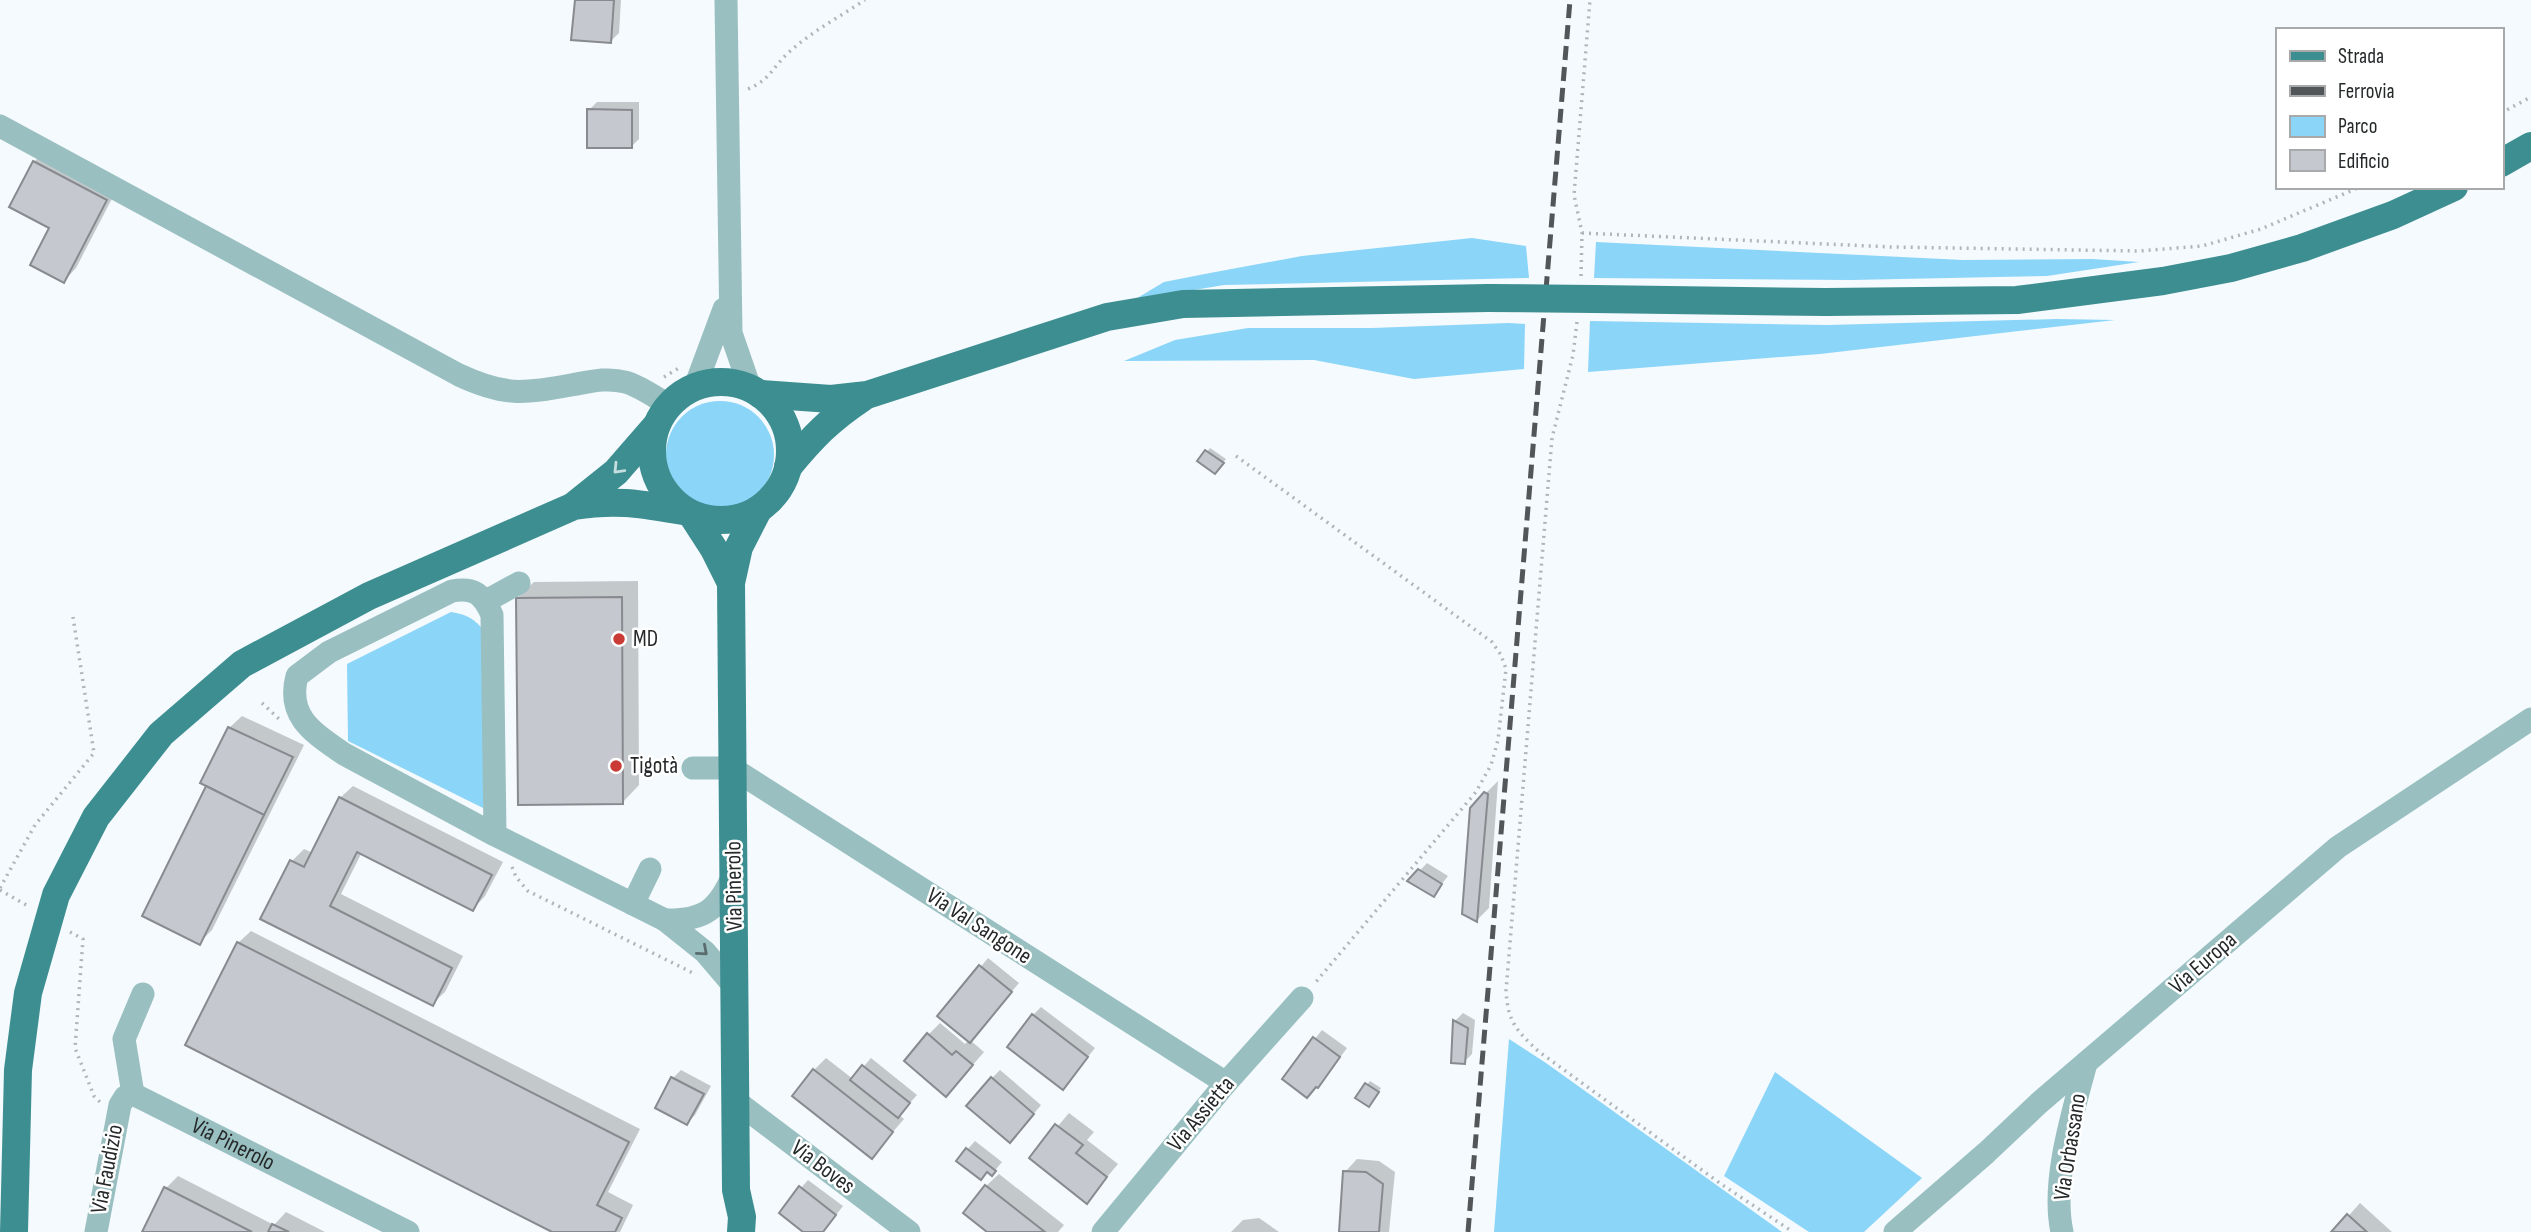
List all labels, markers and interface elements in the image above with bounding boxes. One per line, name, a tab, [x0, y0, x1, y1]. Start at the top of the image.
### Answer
legend	[2276, 28, 2503, 189]
text: Strada	[2338, 44, 2384, 69]
text: Ferrovia	[2338, 79, 2395, 104]
text: Parco	[2338, 114, 2377, 139]
text: Edificio	[2338, 149, 2389, 174]
one-way arrow	[613, 461, 626, 474]
place label: MD	[633, 625, 658, 653]
marker: MD	[611, 631, 627, 647]
place label: Tigotà	[630, 752, 678, 780]
marker: Tigotà	[608, 758, 624, 774]
street label: Via Pinerolo	[719, 841, 749, 931]
street label: Via Val Sangone	[921, 882, 1037, 970]
street label: Via Europa	[2163, 926, 2243, 1000]
one-way arrow	[695, 943, 708, 955]
street label: Via Assietta	[1162, 1071, 1240, 1157]
street label: Via Orbassano	[2048, 1092, 2092, 1202]
street label: Via Pinerolo	[187, 1112, 280, 1177]
street label: Via Faudizio	[85, 1122, 129, 1216]
street label: Via Boves	[785, 1134, 861, 1200]

